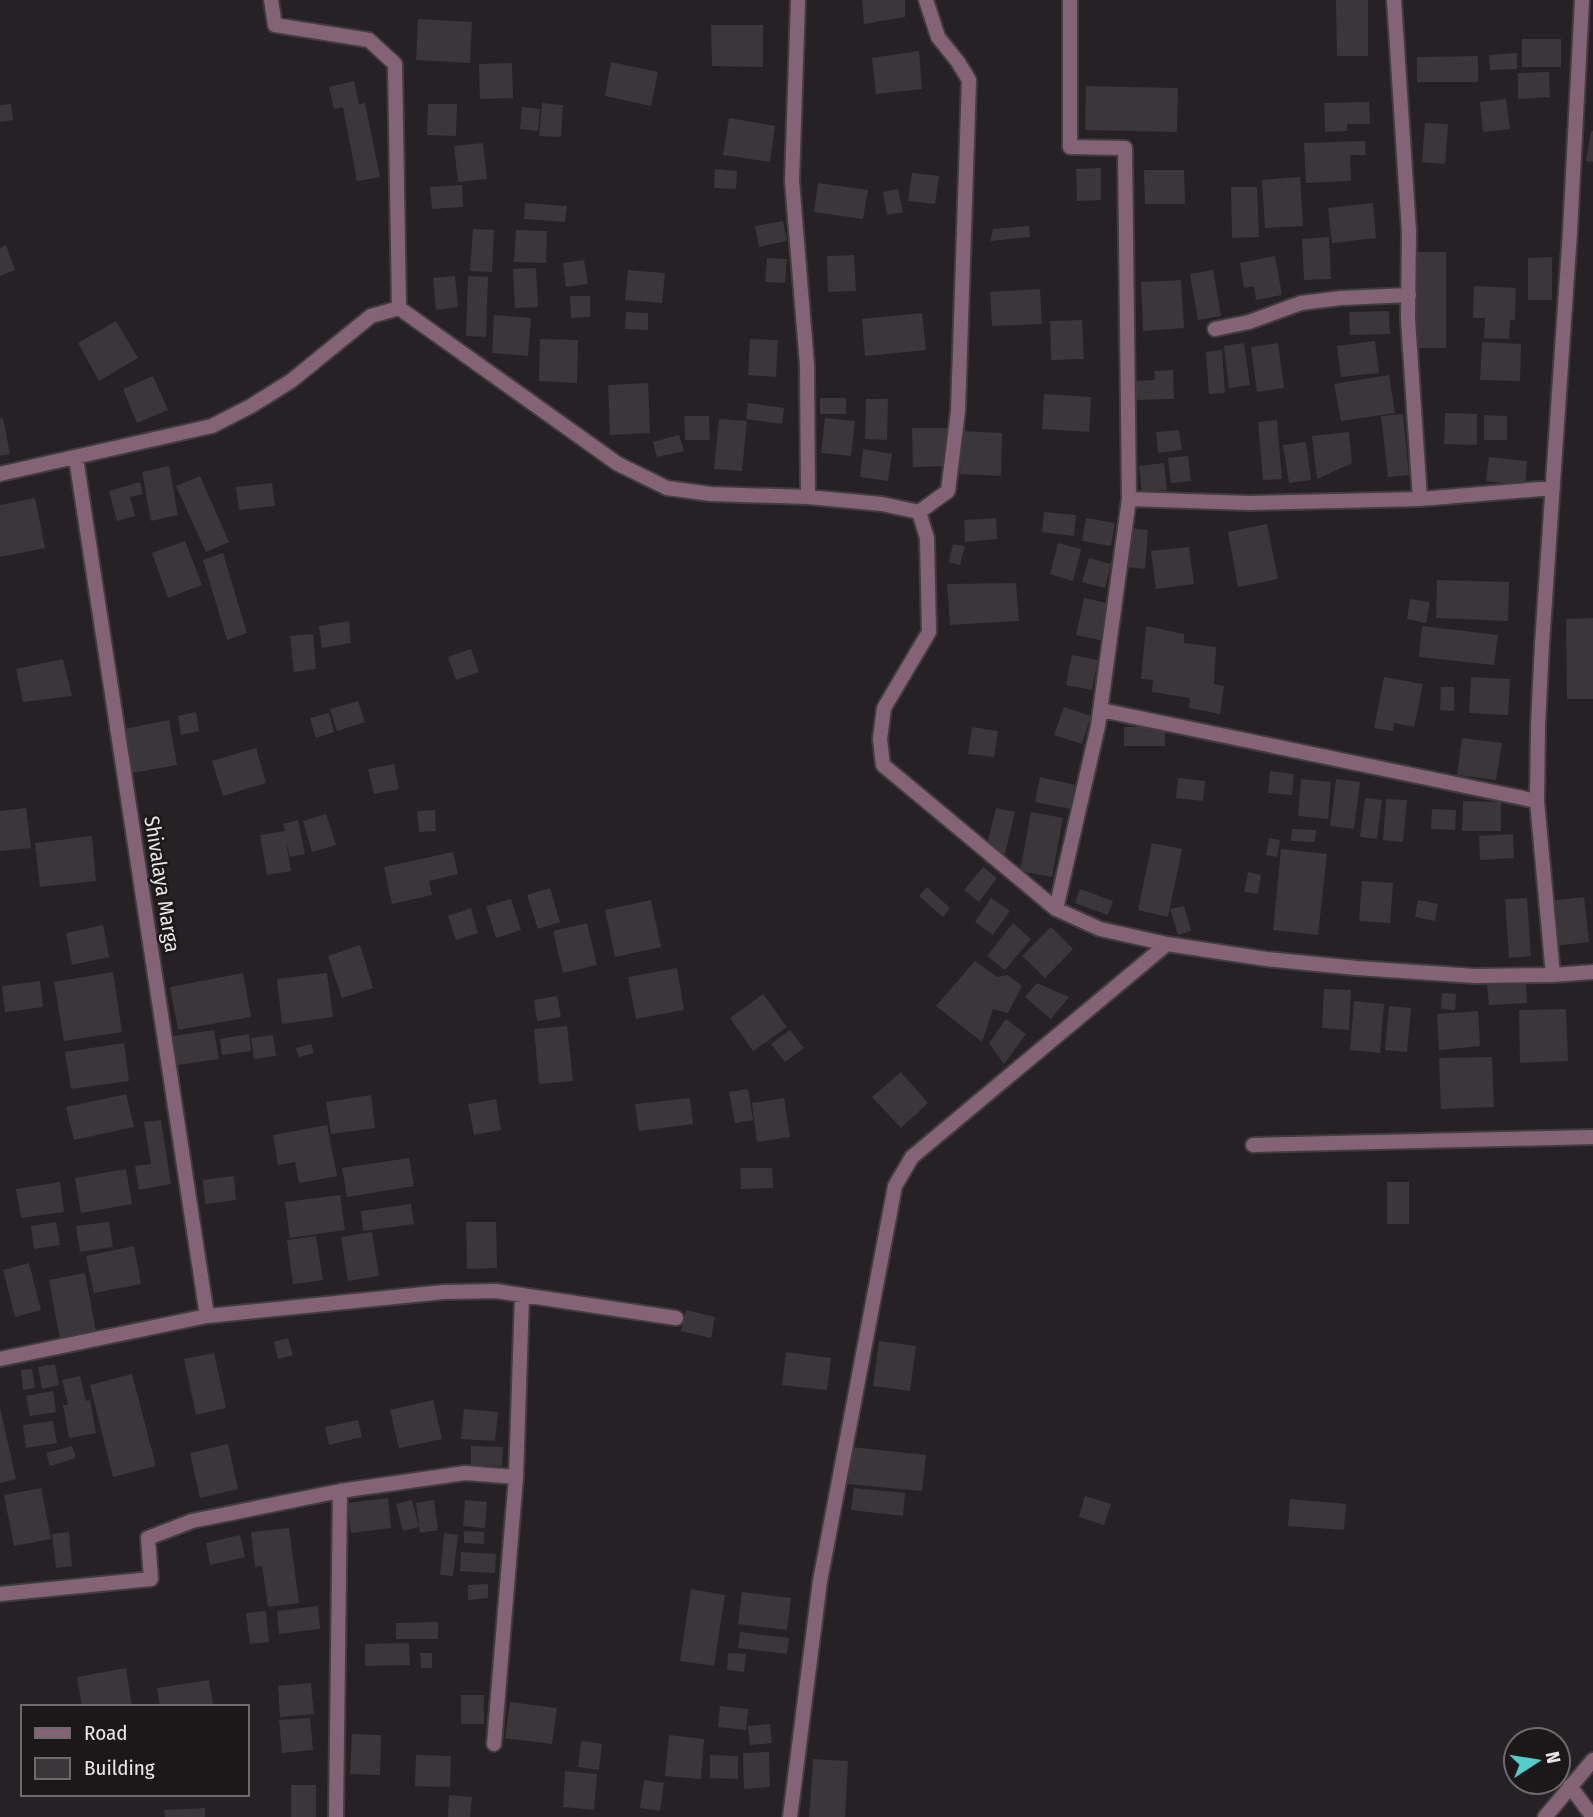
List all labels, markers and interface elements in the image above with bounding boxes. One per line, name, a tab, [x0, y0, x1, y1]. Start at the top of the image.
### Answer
street label: Shivalaya Marga	[138, 814, 186, 954]
legend	[21, 1705, 248, 1796]
text: Road	[84, 1720, 128, 1746]
north arrow	[1502, 1726, 1572, 1796]
text: N	[1541, 1750, 1566, 1766]
text: Building	[84, 1755, 155, 1781]

